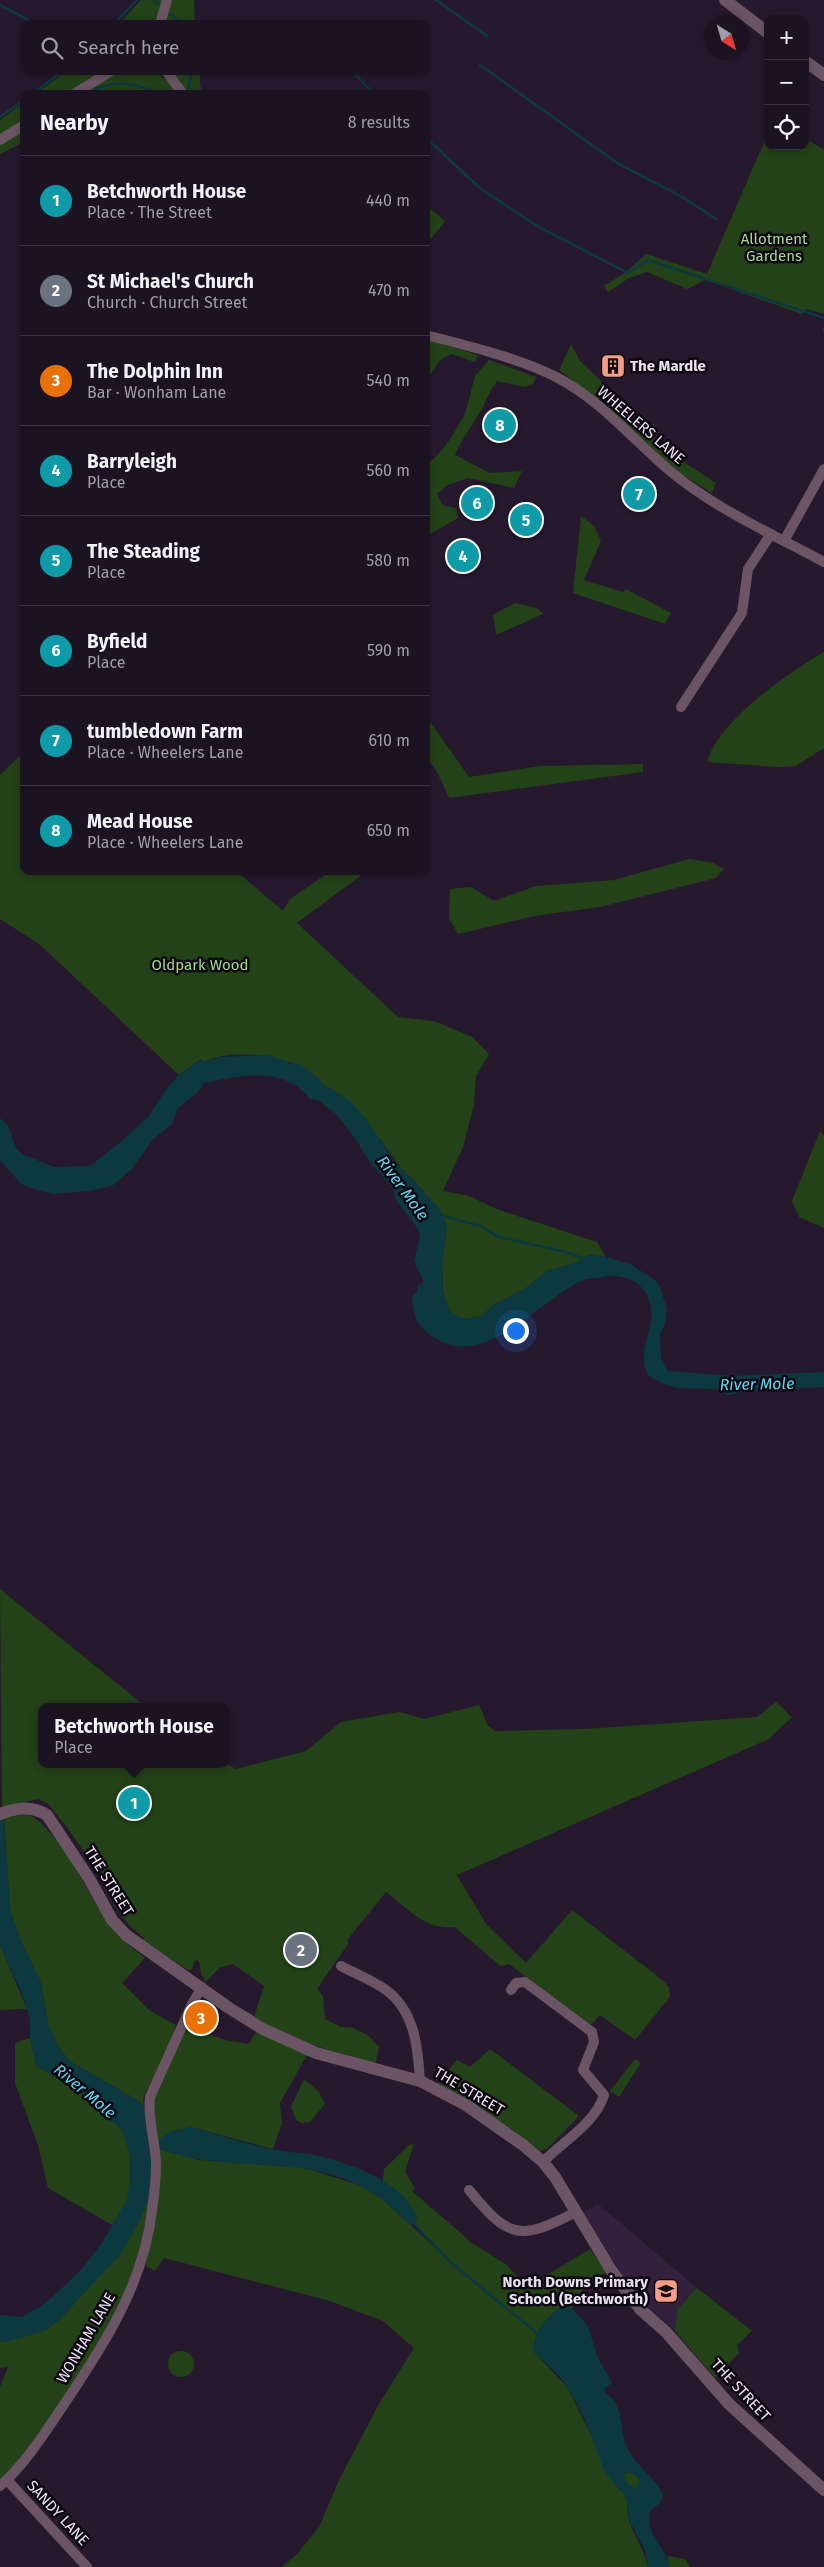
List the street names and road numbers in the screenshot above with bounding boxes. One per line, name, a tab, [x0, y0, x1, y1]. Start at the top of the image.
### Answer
street label: WHEELERS LANE	[594, 382, 688, 468]
street label: THE STREET	[81, 1843, 138, 1919]
street label: THE STREET	[431, 2063, 507, 2119]
street label: WONHAM LANE	[53, 2289, 119, 2387]
street label: THE STREET	[708, 2355, 774, 2425]
street label: SANDY LANE	[23, 2477, 93, 2549]

